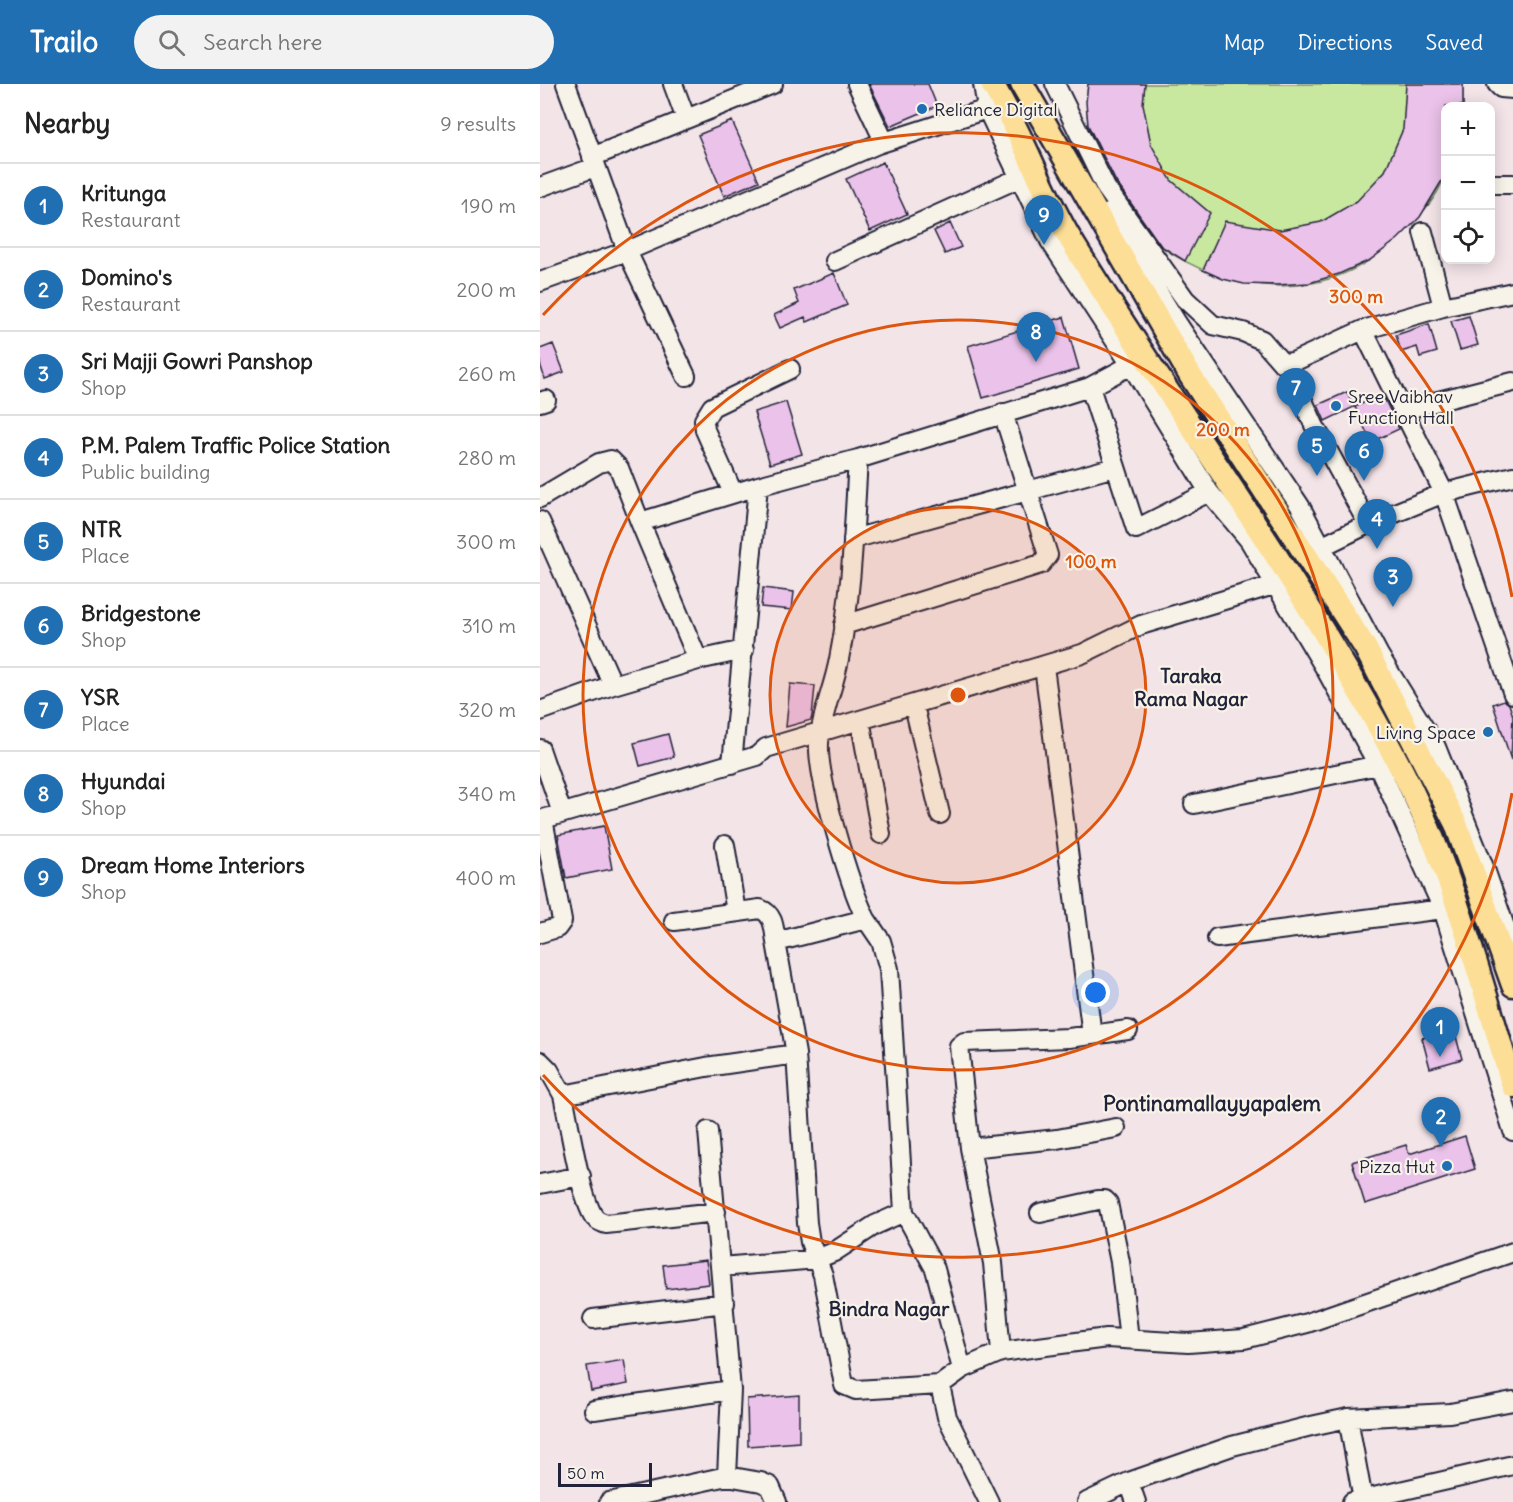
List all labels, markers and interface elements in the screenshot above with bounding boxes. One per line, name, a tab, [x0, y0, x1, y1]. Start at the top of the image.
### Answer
search box	[134, 15, 554, 69]
text: Trailo	[30, 24, 98, 60]
icon: search	[155, 26, 188, 59]
text: Search here	[203, 28, 322, 56]
text: Map	[1224, 29, 1265, 56]
text: Directions	[1298, 29, 1392, 56]
text: Saved	[1425, 29, 1483, 56]
place label: Reliance Digital	[934, 98, 1058, 121]
marker: Reliance Digital	[915, 102, 929, 116]
map controls	[1441, 102, 1495, 264]
button: +	[1441, 102, 1495, 156]
text: Nearby	[24, 107, 110, 140]
text: 9 results	[440, 111, 516, 136]
button: −	[1441, 156, 1495, 210]
text: Kritunga	[81, 179, 166, 207]
text: 1	[40, 193, 47, 218]
text: 190 m	[461, 193, 516, 218]
pin: 9	[1024, 196, 1064, 245]
text: Restaurant	[81, 207, 180, 232]
button: locate	[1441, 210, 1495, 264]
text: Domino's	[81, 263, 172, 291]
text: 2	[38, 277, 49, 302]
text: 200 m	[456, 277, 516, 302]
text: 300 m	[1329, 285, 1383, 308]
text: Restaurant	[81, 291, 180, 316]
pin: 8	[1016, 312, 1056, 362]
text: Sri Majji Gowri Panshop	[81, 347, 313, 375]
text: 3	[38, 361, 49, 386]
text: 260 m	[458, 361, 516, 386]
pin: 7	[1276, 368, 1316, 418]
text: Shop	[81, 375, 126, 400]
place label: Sree Vaibhav Function Hall	[1348, 385, 1454, 429]
marker: Sree Vaibhav Function Hall	[1329, 399, 1343, 413]
text: 200 m	[1196, 418, 1250, 441]
pin: 5	[1298, 426, 1336, 476]
text: P.M. Palem Traffic Police Station	[81, 431, 390, 459]
pin: 6	[1344, 432, 1384, 481]
text: 4	[38, 445, 49, 470]
text: 280 m	[458, 445, 516, 470]
text: Public building	[81, 459, 210, 484]
pin: 4	[1358, 500, 1396, 549]
text: NTR	[81, 515, 122, 543]
text: 5	[38, 529, 49, 554]
text: 300 m	[456, 529, 516, 554]
text: Place	[81, 543, 129, 568]
text: 100 m	[1066, 550, 1117, 573]
pin: 3	[1374, 558, 1412, 607]
text: Bridgestone	[81, 599, 201, 627]
text: 6	[38, 613, 49, 638]
text: 310 m	[461, 613, 516, 638]
text: Shop	[81, 627, 126, 652]
district label: Taraka Rama Nagar	[1134, 663, 1249, 711]
text: YSR	[81, 683, 119, 711]
centre of rings	[948, 685, 968, 705]
text: 7	[39, 697, 48, 722]
text: 320 m	[458, 697, 516, 722]
text: Place	[81, 711, 129, 736]
place label: Living Space	[1376, 721, 1476, 744]
marker: Living Space	[1481, 725, 1495, 739]
text: Hyundai	[81, 767, 165, 795]
text: 8	[38, 781, 49, 806]
text: 340 m	[458, 781, 516, 806]
text: Shop	[81, 795, 126, 820]
text: Dream Home Interiors	[81, 851, 305, 879]
text: 9	[38, 865, 49, 890]
text: 400 m	[456, 865, 516, 890]
text: Shop	[81, 879, 126, 904]
your location	[1081, 978, 1110, 1007]
pin: 1	[1420, 1008, 1460, 1057]
district label: Pontinamallayyapalem	[1103, 1090, 1321, 1117]
pin: 2	[1422, 1098, 1460, 1147]
place label: Pizza Hut	[1359, 1155, 1435, 1178]
marker: Pizza Hut	[1440, 1159, 1454, 1173]
district label: Bindra Nagar	[829, 1296, 950, 1321]
scale bar	[558, 1460, 652, 1488]
text: 50 m	[567, 1463, 605, 1483]

